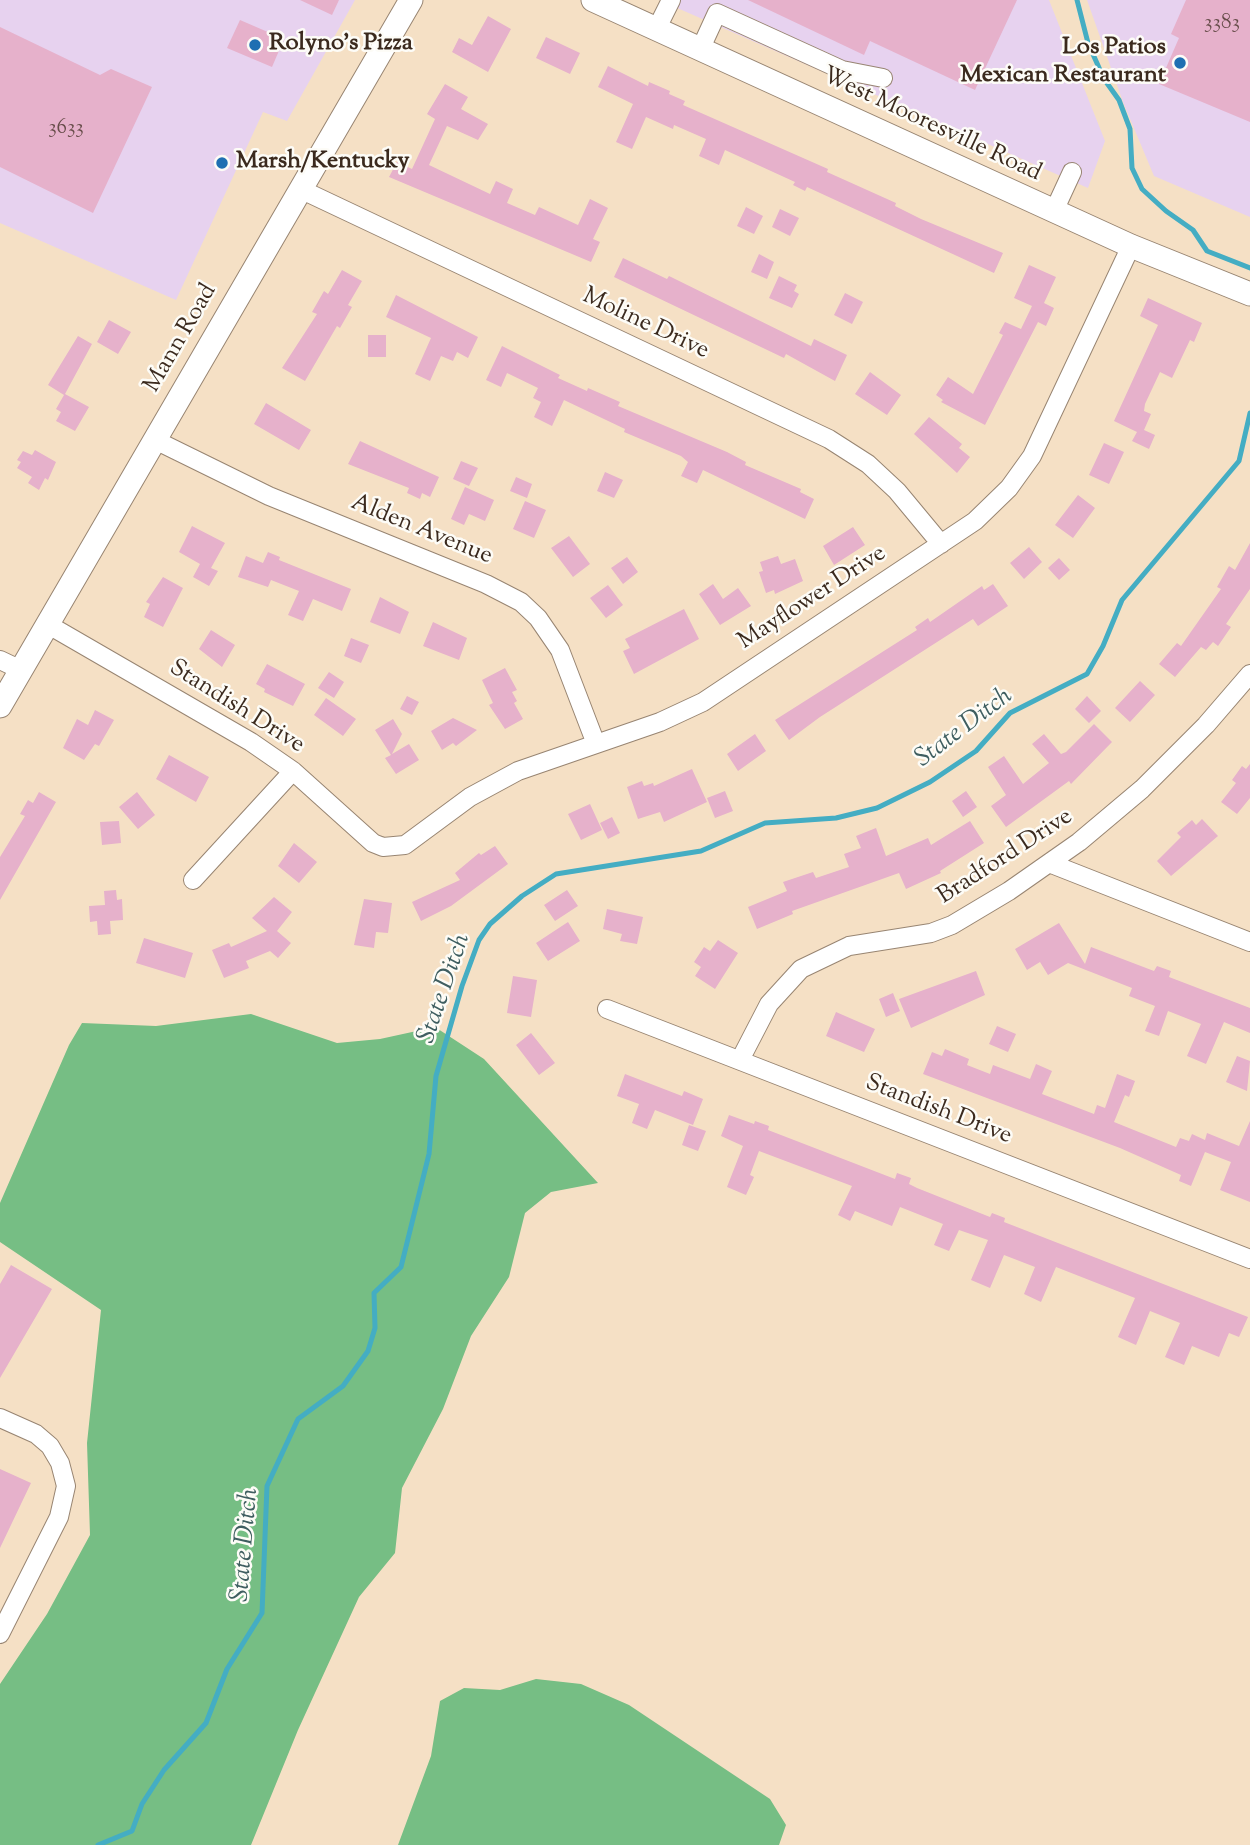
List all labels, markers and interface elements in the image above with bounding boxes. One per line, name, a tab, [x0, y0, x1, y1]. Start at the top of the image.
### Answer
house number: 3383	[1204, 11, 1240, 37]
place label: Rolyno's Pizza	[269, 31, 413, 59]
place label: Los Patios Mexican Restaurant	[960, 35, 1166, 91]
marker: Rolyno's Pizza	[247, 37, 263, 53]
marker: Los Patios Mexican Restaurant	[1172, 55, 1188, 71]
street label: West Mooresville Road	[817, 63, 1045, 189]
house number: 3633	[48, 116, 84, 142]
place label: Marsh/Kentucky	[236, 149, 409, 177]
marker: Marsh/Kentucky	[214, 155, 230, 171]
street label: Mann Road	[139, 280, 225, 398]
street label: Moline Drive	[577, 283, 713, 367]
street label: Alden Avenue	[346, 490, 496, 572]
street label: Mayflower Drive	[734, 541, 892, 657]
street label: Standish Drive	[163, 655, 309, 761]
water label: State Ditch	[910, 682, 1020, 776]
street label: Bradford Drive	[933, 804, 1079, 912]
water label: State Ditch	[413, 930, 479, 1048]
street label: Standish Drive	[861, 1070, 1015, 1152]
water label: State Ditch	[226, 1487, 268, 1603]

